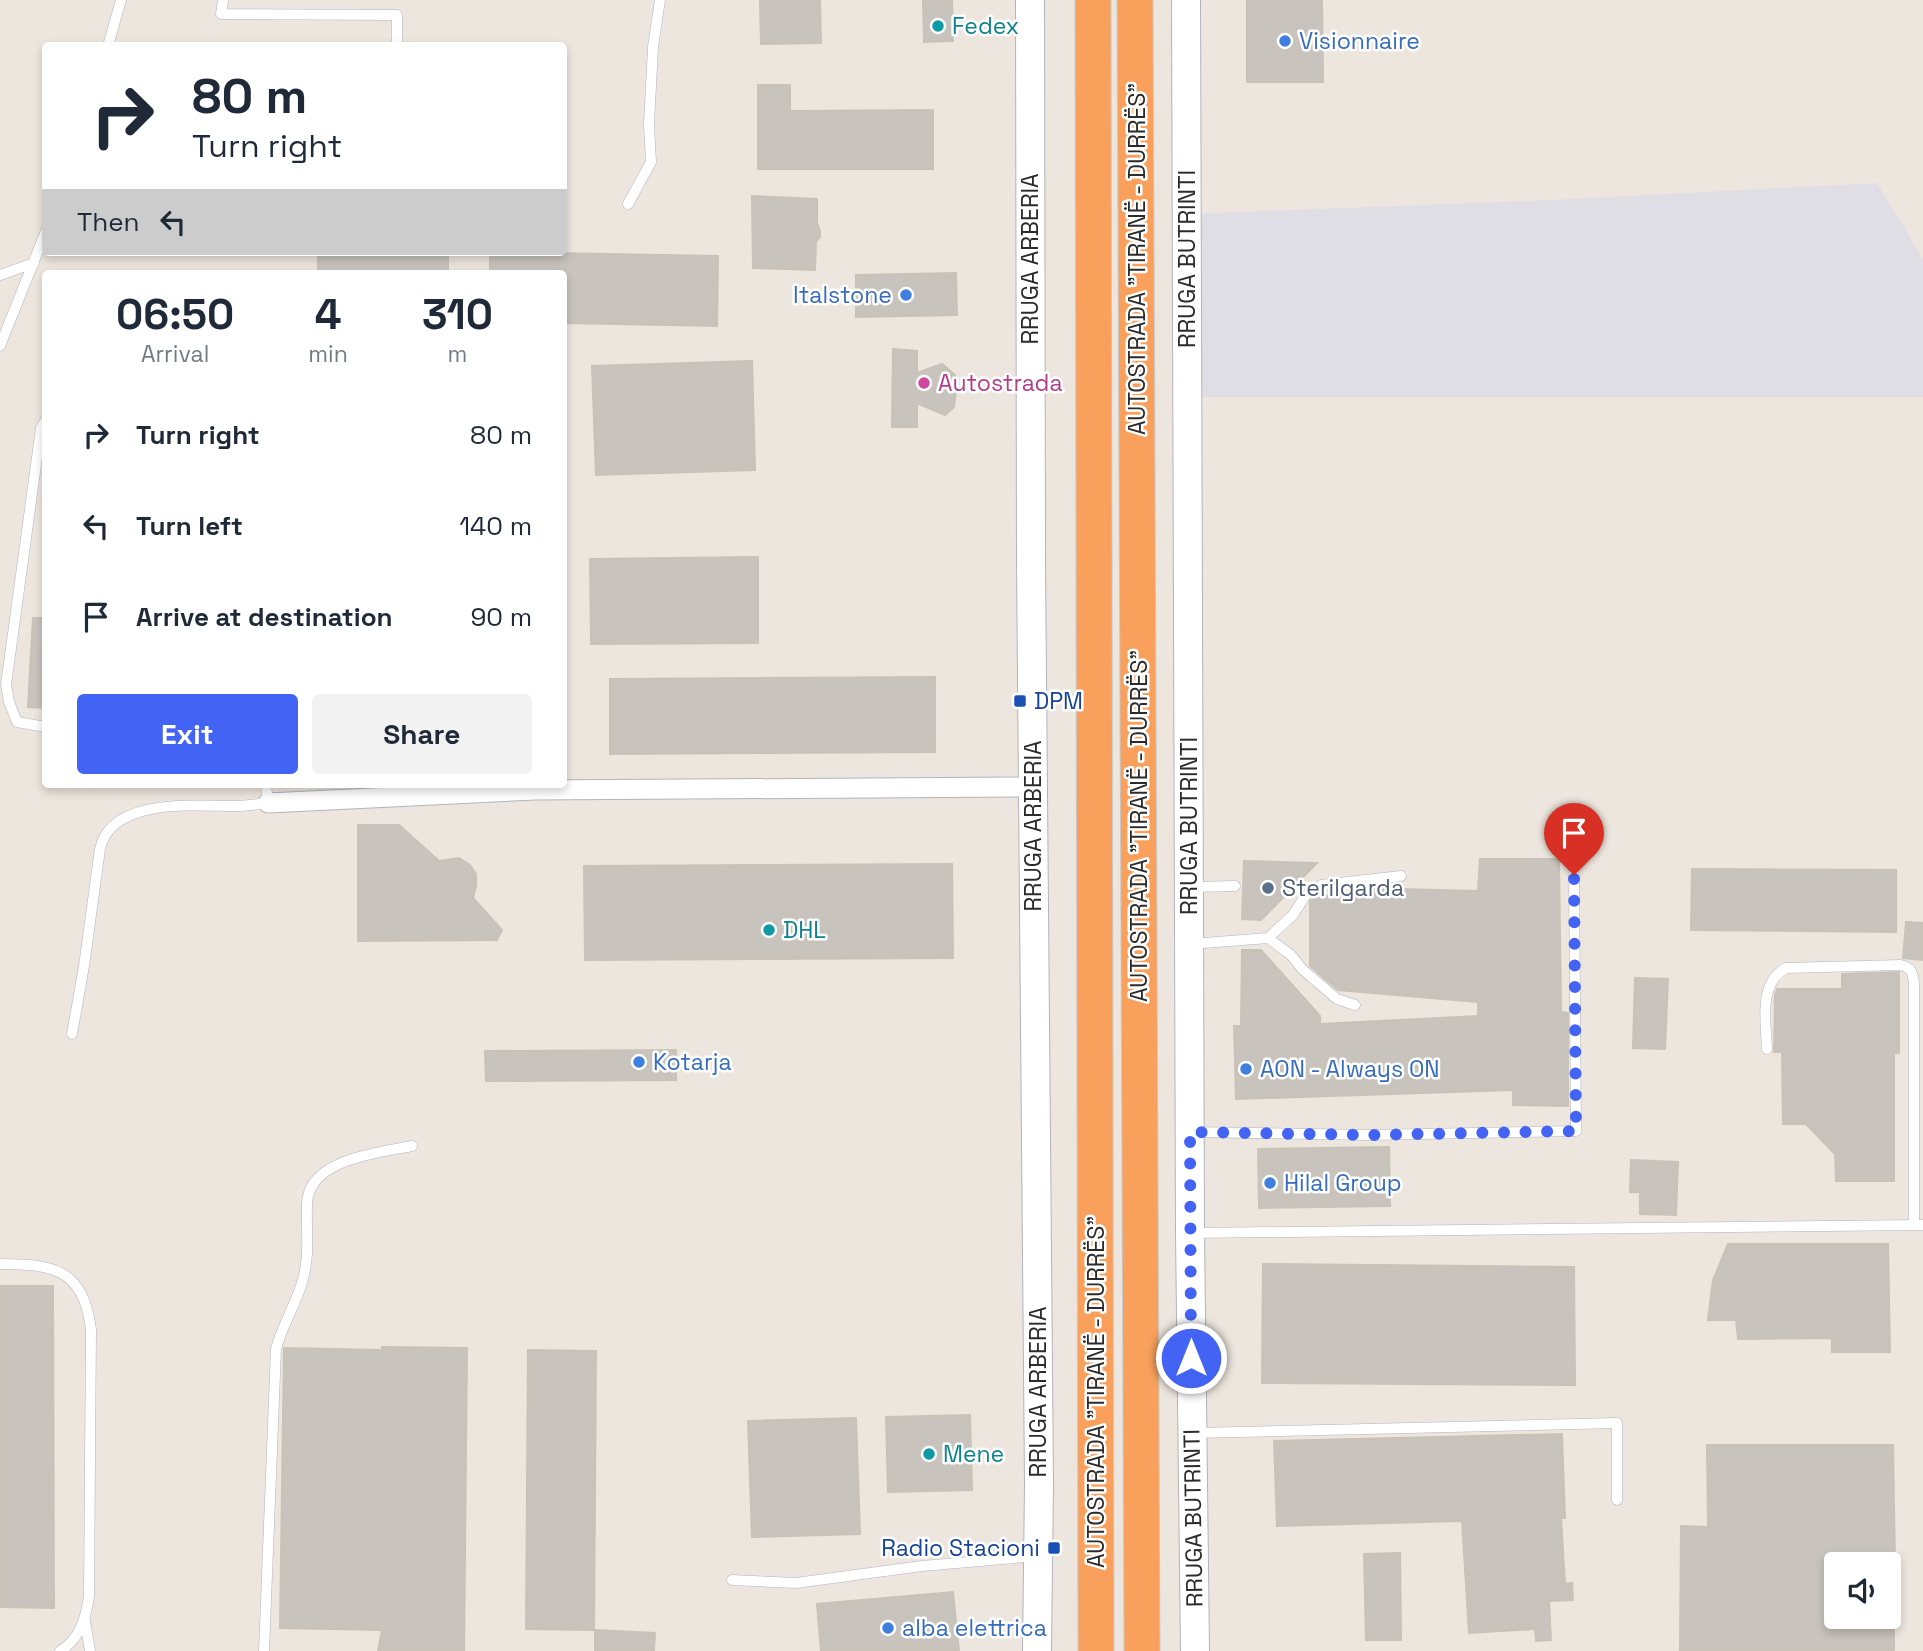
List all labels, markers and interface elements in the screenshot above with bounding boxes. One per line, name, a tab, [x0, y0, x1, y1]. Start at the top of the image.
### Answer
place label: Fedex	[952, 11, 1019, 41]
marker: Fedex	[930, 18, 946, 34]
place label: Visionnaire	[1299, 26, 1420, 56]
marker: Visionnaire	[1277, 33, 1293, 49]
text: 80 m	[192, 65, 307, 127]
icon: right	[77, 70, 168, 161]
street label: AUTOSTRADA "TIRANË - DURRËS"	[1122, 83, 1152, 435]
text: Turn right	[192, 126, 342, 166]
street label: RRUGA BUTRINTI	[1172, 170, 1202, 348]
street label: RRUGA ARBERIA	[1015, 173, 1045, 345]
icon: left	[154, 203, 192, 241]
text: Then	[77, 205, 140, 239]
place label: Italstone	[793, 280, 892, 310]
marker: Italstone	[898, 287, 914, 303]
text: 06:50	[116, 288, 234, 341]
text: 4	[315, 288, 341, 341]
text: 310	[422, 288, 493, 341]
text: Arrival	[141, 339, 209, 369]
text: min	[308, 339, 348, 369]
text: m	[448, 339, 467, 369]
place label: Autostrada	[938, 368, 1063, 398]
marker: Autostrada	[916, 375, 932, 391]
icon: right	[77, 416, 115, 454]
text: Turn right	[136, 418, 260, 452]
text: 80 m	[470, 418, 532, 452]
icon: left	[77, 507, 115, 545]
text: Turn left	[136, 509, 243, 543]
text: 140 m	[459, 509, 532, 543]
icon: arrive	[77, 598, 115, 636]
text: Arrive at destination	[136, 600, 393, 634]
text: 90 m	[470, 600, 532, 634]
street label: AUTOSTRADA "TIRANË - DURRËS"	[1124, 650, 1154, 1002]
place label: DPM	[1034, 686, 1083, 716]
marker: DPM	[1012, 693, 1028, 709]
button: Exit	[77, 694, 298, 774]
button: Share	[312, 694, 532, 774]
street label: RRUGA BUTRINTI	[1174, 737, 1204, 915]
street label: RRUGA ARBERIA	[1018, 740, 1048, 912]
pin	[1544, 803, 1604, 875]
icon: arrive	[1555, 814, 1593, 852]
place label: Sterilgarda	[1282, 873, 1404, 903]
marker: Sterilgarda	[1260, 880, 1276, 896]
place label: DHL	[783, 915, 826, 945]
marker: DHL	[761, 922, 777, 938]
place label: Kotarja	[653, 1047, 732, 1077]
marker: Kotarja	[631, 1054, 647, 1070]
place label: AON - Always ON	[1260, 1054, 1440, 1084]
marker: AON - Always ON	[1238, 1061, 1254, 1077]
place label: Hilal Group	[1284, 1168, 1402, 1198]
marker: Hilal Group	[1262, 1175, 1278, 1191]
street label: AUTOSTRADA "TIRANË - DURRËS"	[1081, 1216, 1111, 1568]
street label: RRUGA ARBERIA	[1023, 1306, 1053, 1478]
position arrow	[1154, 1321, 1228, 1395]
street label: RRUGA BUTRINTI	[1176, 1429, 1210, 1607]
place label: Mene	[943, 1439, 1004, 1469]
marker: Mene	[921, 1446, 937, 1462]
place label: Radio Stacioni	[881, 1533, 1040, 1563]
marker: Radio Stacioni	[1046, 1540, 1062, 1556]
map controls	[1824, 1552, 1901, 1629]
button: sound	[1824, 1552, 1901, 1629]
place label: alba elettrica	[902, 1613, 1047, 1643]
marker: alba elettrica	[880, 1620, 896, 1636]

